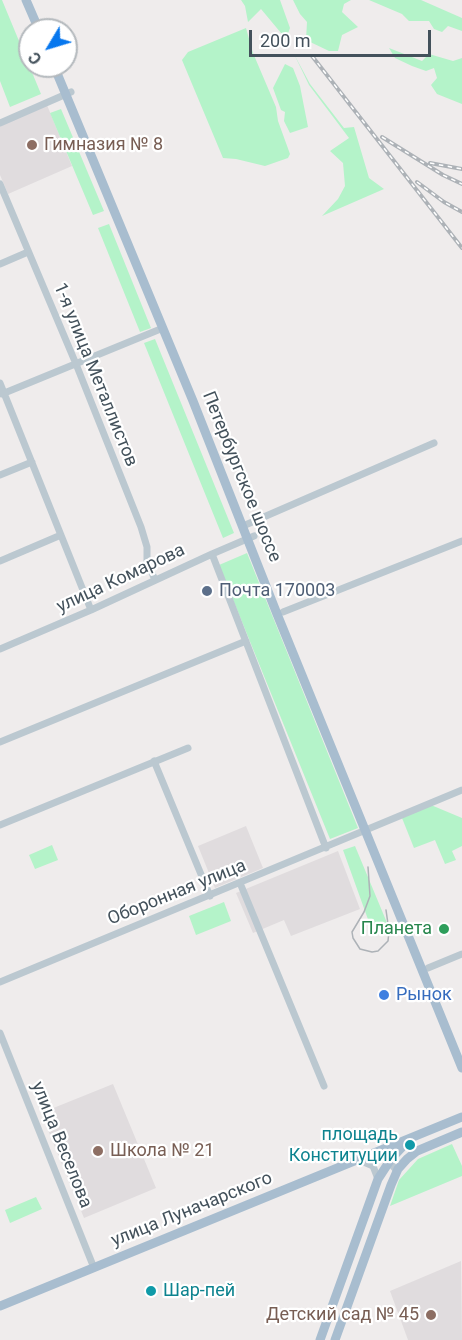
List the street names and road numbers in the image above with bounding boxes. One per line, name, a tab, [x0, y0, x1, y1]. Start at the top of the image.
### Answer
street label: 1-я улица Металлистов	[48, 280, 142, 470]
street label: Петербургское шоссе	[197, 388, 285, 566]
street label: улица Комарова	[53, 540, 189, 618]
street label: Оборонная улица	[105, 855, 249, 931]
street label: улица Веселова	[26, 1079, 96, 1211]
street label: улица Луначарского	[108, 1168, 276, 1252]

